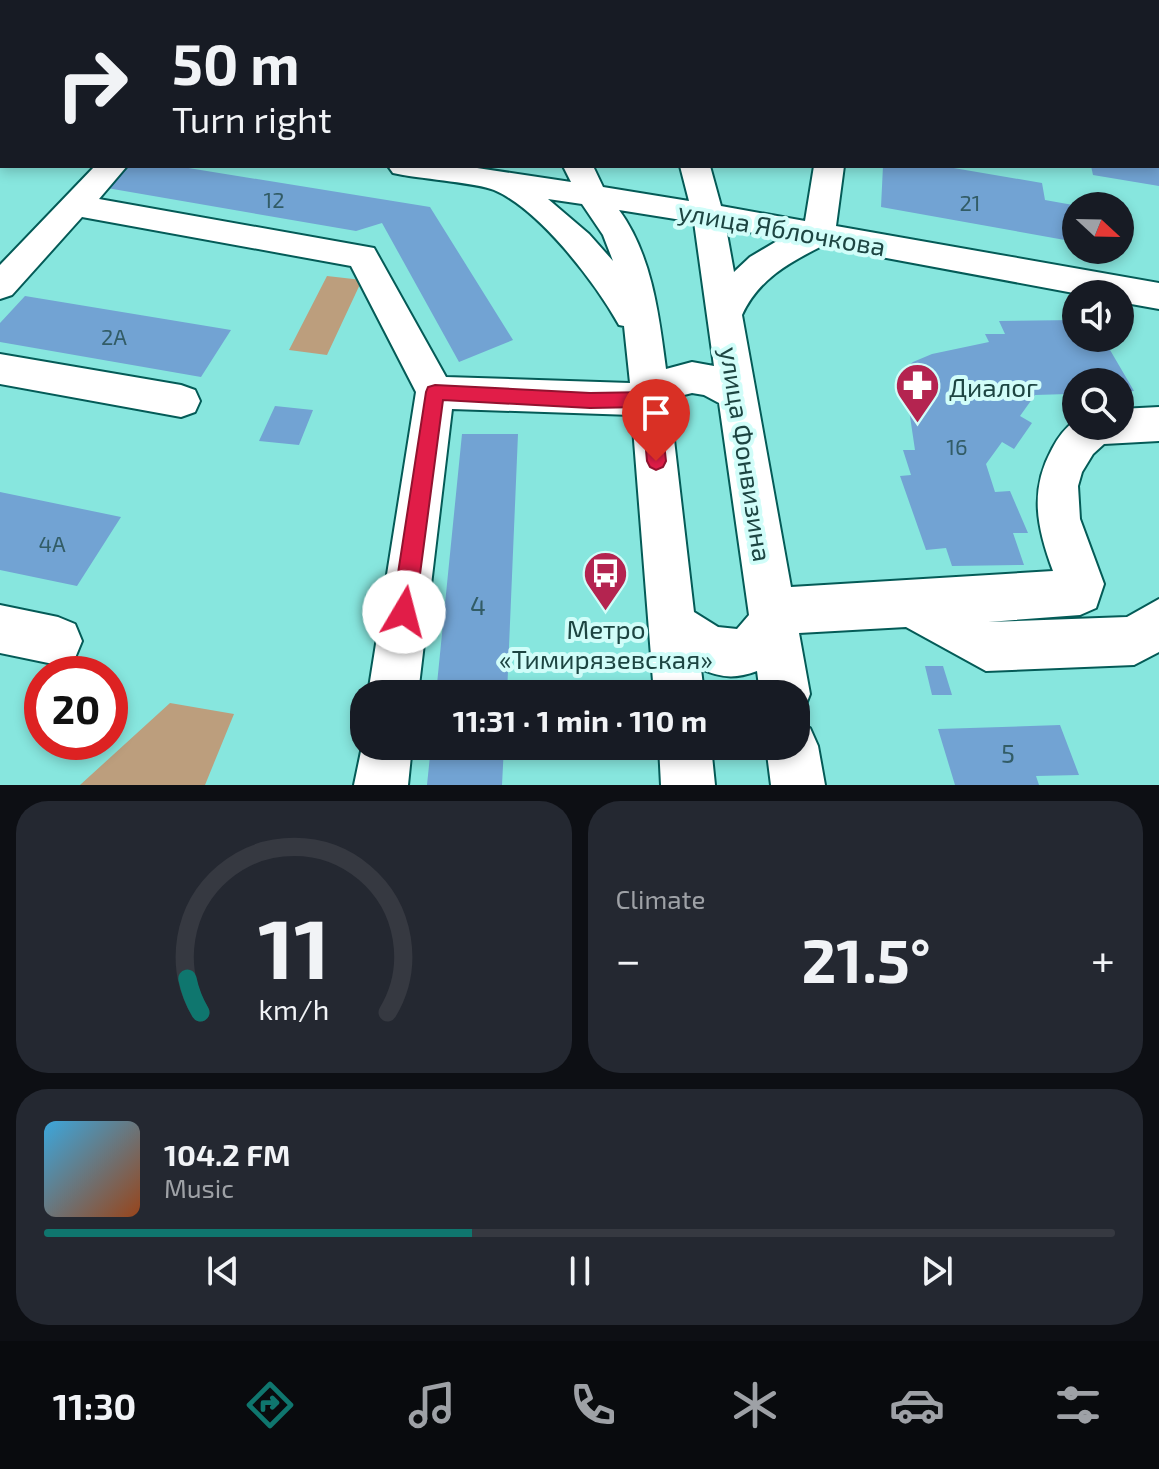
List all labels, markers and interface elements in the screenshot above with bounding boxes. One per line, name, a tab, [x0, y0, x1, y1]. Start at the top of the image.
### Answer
text: 50 m	[172, 29, 300, 96]
icon: right	[40, 32, 144, 136]
text: Turn right	[172, 97, 332, 140]
house number: 12	[263, 186, 285, 212]
house number: 21	[959, 189, 981, 215]
north arrow	[1062, 192, 1134, 264]
map controls	[1062, 192, 1134, 440]
street label: улица Яблочкова	[676, 195, 888, 262]
button: sound	[1062, 280, 1134, 352]
house number: 2А	[101, 323, 127, 349]
street label: улица Фонвизина	[714, 344, 779, 564]
pharmacy icon: Диалог	[894, 362, 942, 425]
button: search	[1062, 368, 1134, 440]
place label: Диалог	[949, 371, 1038, 402]
pin	[622, 379, 690, 461]
icon: arrive	[634, 391, 678, 435]
house number: 16	[946, 433, 968, 459]
house number: 4А	[38, 530, 66, 556]
bus stop icon: Метро «Тимирязевская»	[582, 549, 630, 612]
position arrow	[362, 570, 446, 654]
house number: 4	[470, 589, 486, 620]
place label: Метро «Тимирязевская»	[499, 613, 713, 674]
speed limit sign: 20	[24, 656, 128, 760]
text: 11:31 · 1 min · 110 m	[453, 702, 707, 738]
house number: 5	[1001, 737, 1015, 768]
text: Climate	[616, 883, 705, 914]
text: 11	[258, 896, 330, 996]
text: 21.5°	[801, 923, 931, 995]
text: −	[616, 932, 641, 985]
text: +	[1091, 932, 1115, 985]
text: km/h	[258, 991, 329, 1026]
text: 104.2 FM	[164, 1136, 290, 1172]
text: Music	[164, 1172, 234, 1203]
icon: previous	[201, 1249, 245, 1293]
icon: pause	[558, 1249, 602, 1293]
icon: next	[915, 1249, 959, 1293]
icon: directions	[242, 1377, 298, 1433]
icon: music	[404, 1377, 460, 1433]
icon: phone	[565, 1377, 621, 1433]
icon: climate	[727, 1377, 783, 1433]
icon: car	[889, 1377, 945, 1433]
icon: filters	[1050, 1377, 1106, 1433]
text: 11:30	[53, 1384, 136, 1427]

